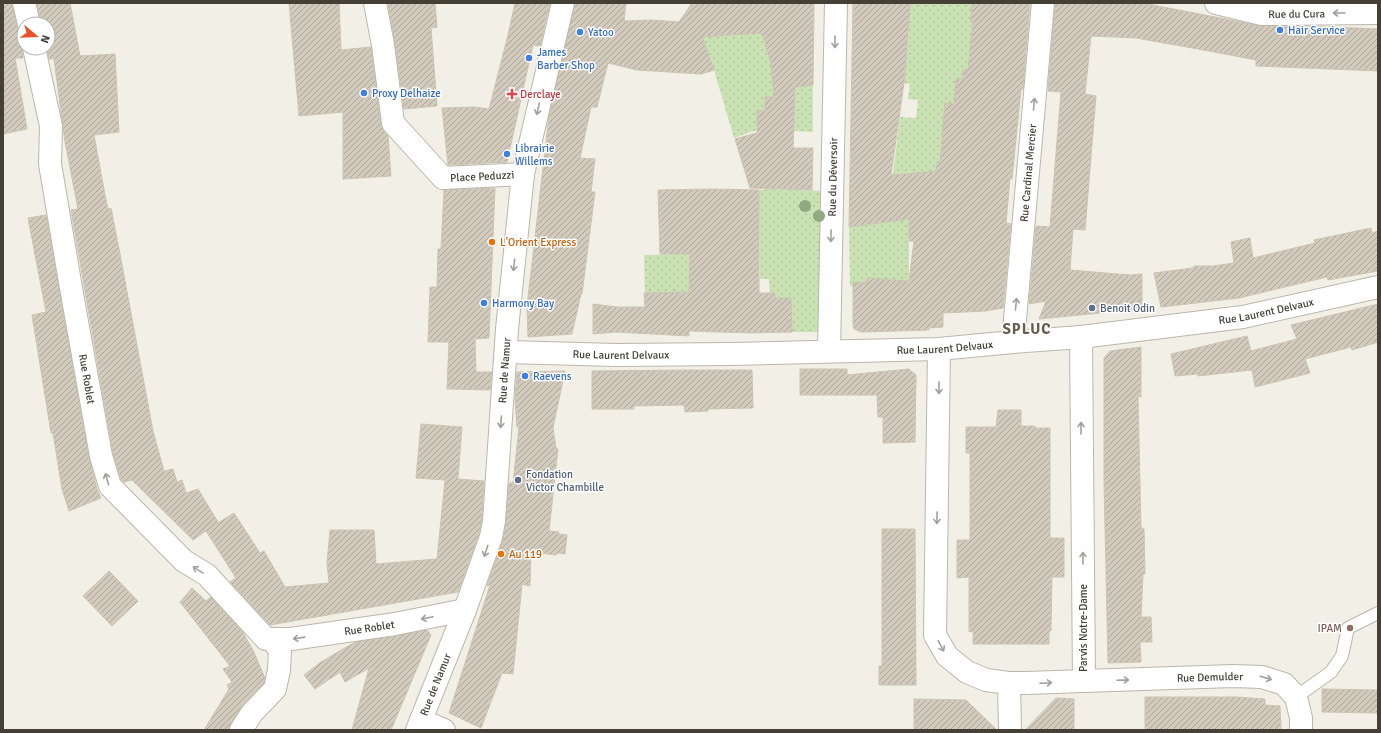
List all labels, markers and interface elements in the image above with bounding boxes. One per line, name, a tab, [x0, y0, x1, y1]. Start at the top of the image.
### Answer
street label: Rue du Cura	[1268, 7, 1326, 20]
one-way arrow	[1333, 9, 1346, 17]
north arrow	[16, 16, 56, 56]
place label: Hair Service	[1288, 24, 1345, 37]
marker: Hair Service	[1275, 25, 1285, 35]
place label: Yatoo	[588, 26, 614, 39]
marker: Yatoo	[575, 27, 585, 37]
text: N	[38, 33, 52, 45]
one-way arrow	[831, 35, 839, 48]
place label: James Barber Shop	[537, 46, 595, 72]
marker: James Barber Shop	[524, 53, 534, 63]
place label: Proxy Delhaize	[372, 87, 441, 100]
marker: Proxy Delhaize	[359, 88, 369, 98]
place label: Derclaye	[520, 88, 561, 101]
marker: Derclaye	[507, 89, 517, 99]
one-way arrow	[1030, 98, 1037, 111]
one-way arrow	[534, 102, 542, 115]
street label: Rue Cardinal Mercier	[1017, 123, 1039, 223]
street label: Rue du Déversoir	[825, 137, 840, 217]
place label: Librairie Willems	[515, 142, 555, 168]
marker: Librairie Willems	[502, 149, 512, 159]
street label: Place Peduzzi	[450, 168, 515, 184]
one-way arrow	[827, 229, 835, 242]
place label: L'Orient Express	[500, 236, 576, 249]
marker: L'Orient Express	[487, 237, 497, 247]
one-way arrow	[510, 258, 517, 271]
street label: Rue Laurent Delvaux	[1218, 295, 1315, 326]
place label: Harmony Bay	[492, 297, 555, 310]
one-way arrow	[1012, 297, 1019, 310]
marker: Harmony Bay	[479, 298, 489, 308]
place label: Benoit Odin	[1100, 302, 1155, 315]
marker: Benoit Odin	[1087, 303, 1097, 313]
district label: SPLUC	[1003, 320, 1051, 338]
street label: Rue de Namur	[495, 337, 513, 404]
street label: Rue Laurent Delvaux	[896, 337, 994, 357]
street label: Rue Laurent Delvaux	[572, 347, 669, 362]
street label: Rue Roblet	[76, 353, 98, 405]
place label: Raevens	[533, 370, 572, 383]
marker: Raevens	[520, 371, 530, 381]
one-way arrow	[935, 381, 943, 394]
one-way arrow	[497, 415, 504, 428]
one-way arrow	[1078, 422, 1085, 435]
place label: Fondation Victor Chambille	[526, 468, 604, 494]
one-way arrow	[103, 472, 110, 485]
marker: Fondation Victor Chambille	[513, 475, 523, 485]
one-way arrow	[933, 511, 941, 524]
one-way arrow	[482, 544, 489, 557]
place label: Au 119	[509, 548, 542, 561]
marker: Au 119	[496, 549, 506, 559]
one-way arrow	[1079, 552, 1086, 565]
one-way arrow	[193, 566, 204, 574]
street label: Parvis Notre-Dame	[1077, 584, 1090, 672]
one-way arrow	[421, 614, 434, 622]
street label: Rue Roblet	[343, 618, 395, 638]
place label: IPAM	[1318, 622, 1342, 635]
marker: IPAM	[1345, 623, 1355, 633]
one-way arrow	[293, 634, 306, 642]
one-way arrow	[938, 640, 946, 652]
street label: Rue de Namur	[417, 651, 453, 718]
street label: Rue Demulder	[1177, 669, 1243, 684]
one-way arrow	[1259, 675, 1272, 683]
one-way arrow	[1116, 676, 1129, 683]
one-way arrow	[1039, 679, 1052, 686]

